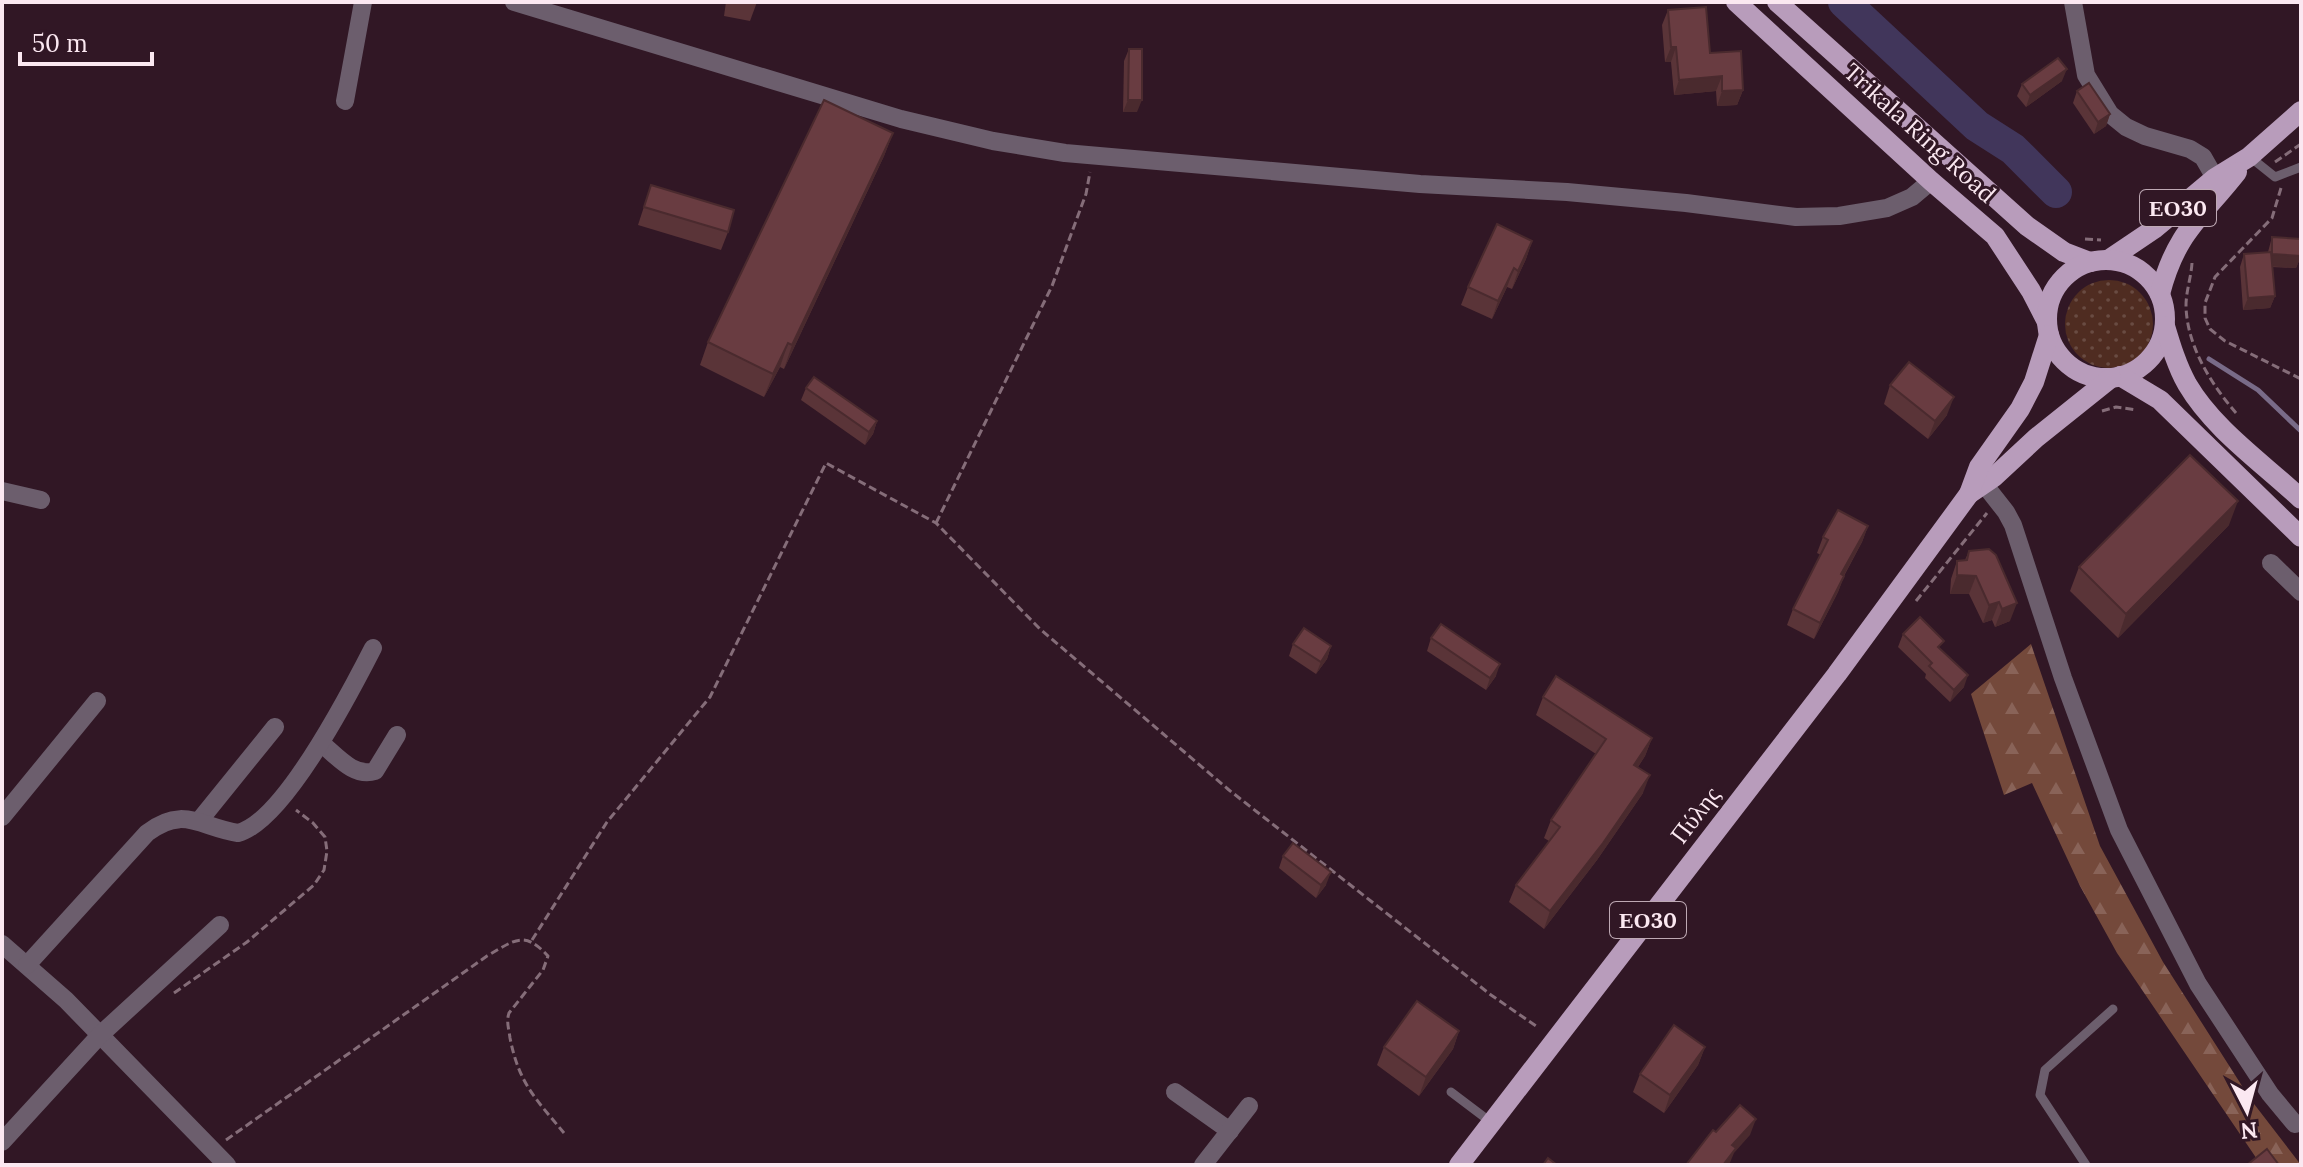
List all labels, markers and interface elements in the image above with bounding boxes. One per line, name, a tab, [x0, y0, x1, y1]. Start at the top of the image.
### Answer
scale bar	[20, 16, 152, 66]
text: 50 m	[32, 28, 88, 59]
street label: Trikala Ring Road	[1837, 56, 2003, 210]
road number: ΕΟ30	[2140, 190, 2216, 226]
street label: Πύλης	[1663, 780, 1727, 850]
road number: ΕΟ30	[1610, 902, 1686, 938]
north arrow	[2207, 1071, 2287, 1151]
text: N	[2239, 1116, 2259, 1146]

